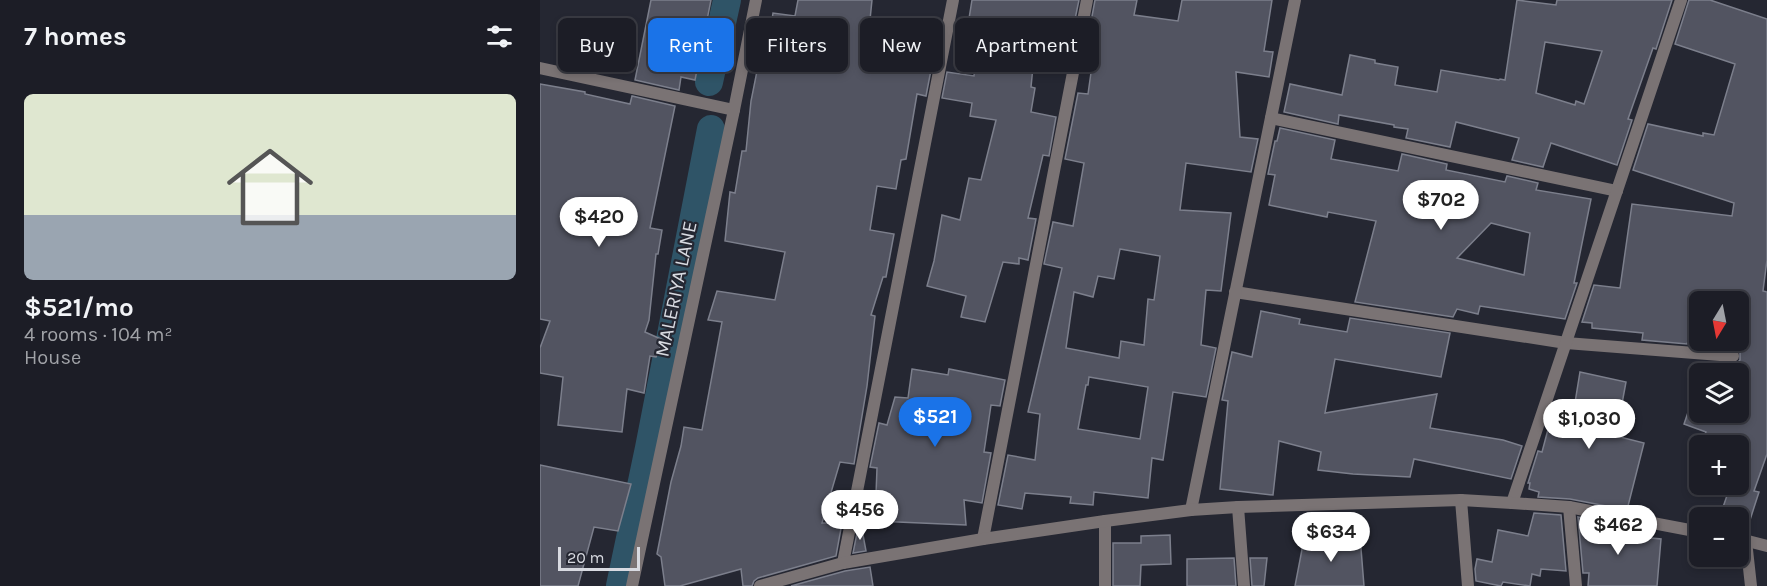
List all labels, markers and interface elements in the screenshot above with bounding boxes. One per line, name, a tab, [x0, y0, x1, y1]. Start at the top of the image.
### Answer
chip: Buy	[558, 18, 636, 72]
chip: Rent	[648, 18, 734, 72]
chip: Filters	[746, 18, 848, 72]
chip: New	[860, 18, 943, 72]
chip: Apartment	[955, 18, 1099, 72]
icon: filters	[483, 20, 516, 53]
text: 7 homes	[24, 21, 127, 52]
icon: home	[216, 133, 324, 241]
pin: $702	[1405, 180, 1477, 231]
text: $702	[1417, 188, 1465, 211]
pin: $420	[563, 197, 635, 248]
text: $420	[574, 205, 624, 228]
street label: MALERIYA LANE	[650, 219, 702, 359]
north arrow	[1689, 291, 1749, 351]
map controls	[1689, 291, 1749, 567]
text: $521/mo	[24, 292, 134, 323]
text: 4 rooms · 104 m²	[24, 323, 172, 346]
text: House	[24, 346, 81, 369]
button: layers	[1689, 363, 1749, 423]
pin: $521	[899, 397, 971, 448]
pin: $1,030	[1540, 399, 1638, 450]
text: $521	[913, 405, 957, 428]
text: $1,030	[1557, 407, 1621, 430]
button: +	[1689, 435, 1749, 495]
pin: $456	[824, 490, 896, 541]
text: $456	[835, 498, 885, 521]
pin: $462	[1582, 505, 1654, 556]
button: −	[1689, 507, 1749, 567]
pin: $634	[1295, 512, 1367, 563]
text: $462	[1593, 513, 1643, 536]
text: $634	[1306, 520, 1356, 543]
scale bar	[558, 544, 640, 572]
text: 20 m	[567, 548, 605, 567]

